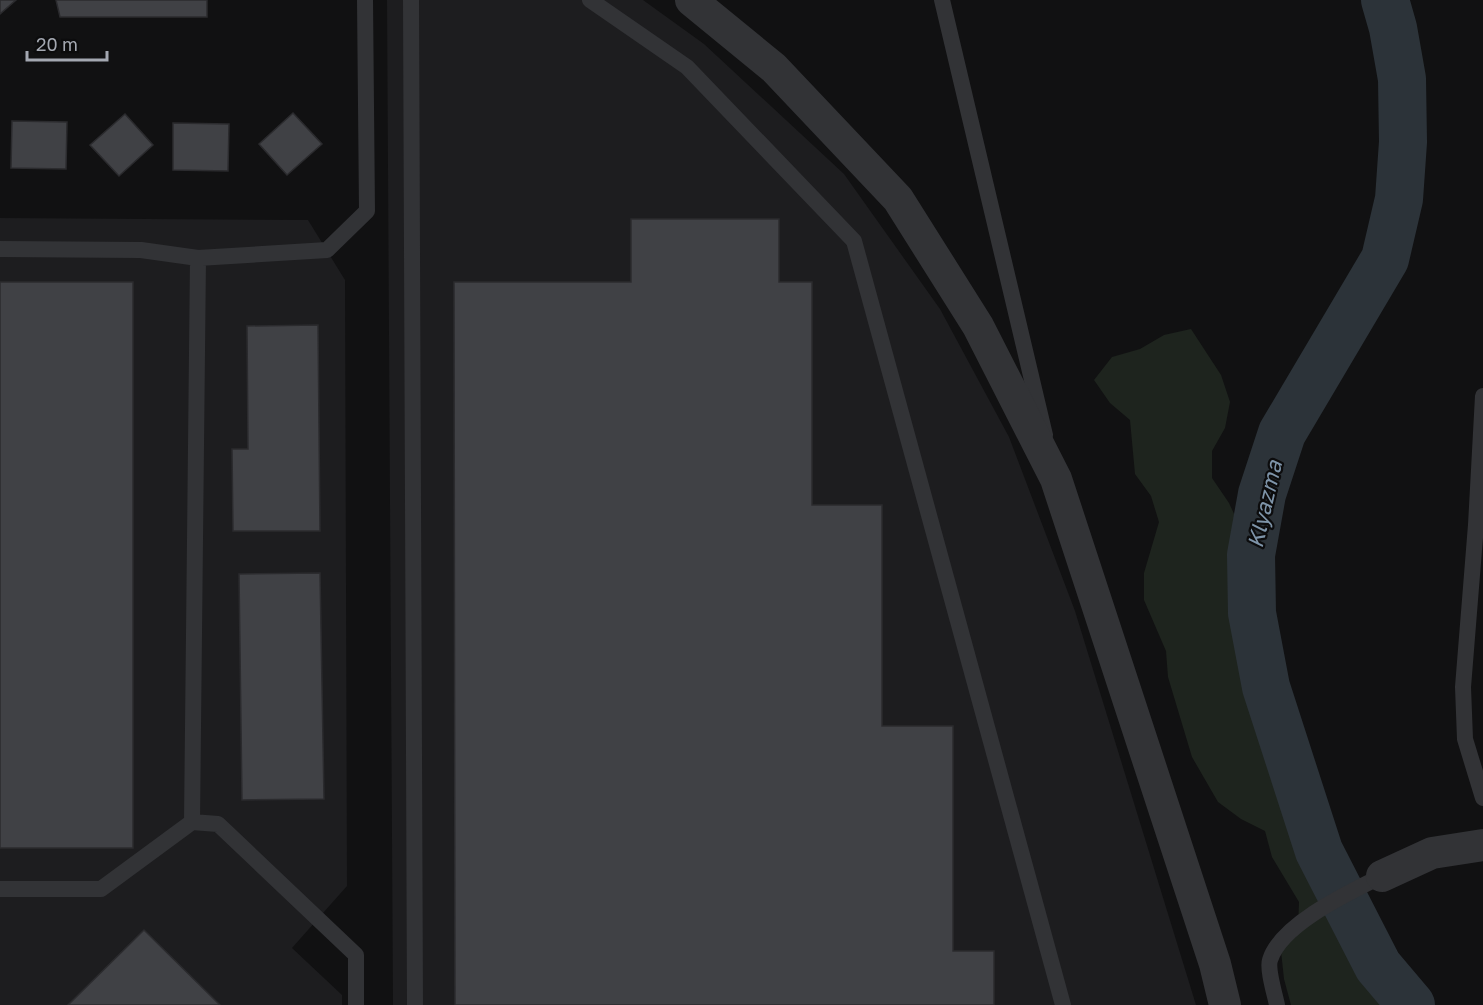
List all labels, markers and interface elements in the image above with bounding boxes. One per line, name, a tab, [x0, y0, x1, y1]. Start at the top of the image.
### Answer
scale bar	[27, 24, 106, 62]
text: 20 m	[36, 33, 78, 55]
water label: Klyazma	[1241, 456, 1287, 550]

